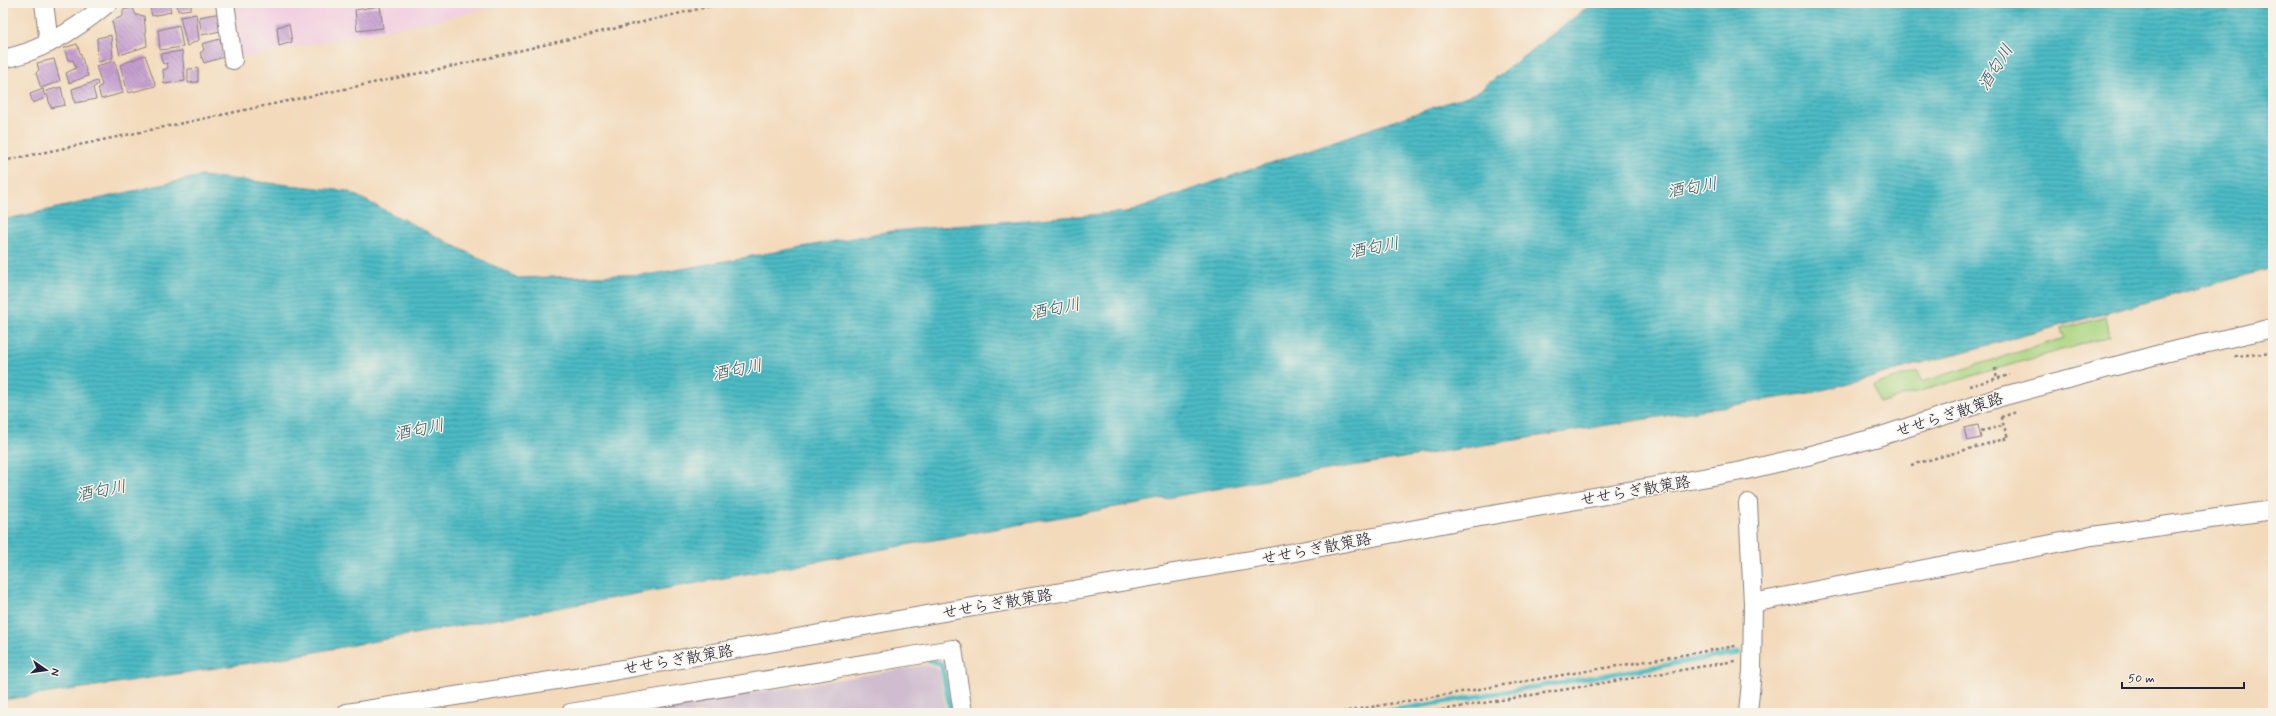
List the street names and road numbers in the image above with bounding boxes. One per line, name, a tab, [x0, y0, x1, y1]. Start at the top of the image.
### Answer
street label: せせらぎ散策路	[1893, 388, 2006, 443]
street label: せせらぎ散策路	[1578, 471, 1692, 512]
street label: せせらぎ散策路	[1259, 528, 1373, 570]
street label: せせらぎ散策路	[940, 584, 1054, 625]
street label: せせらぎ散策路	[621, 640, 735, 681]

